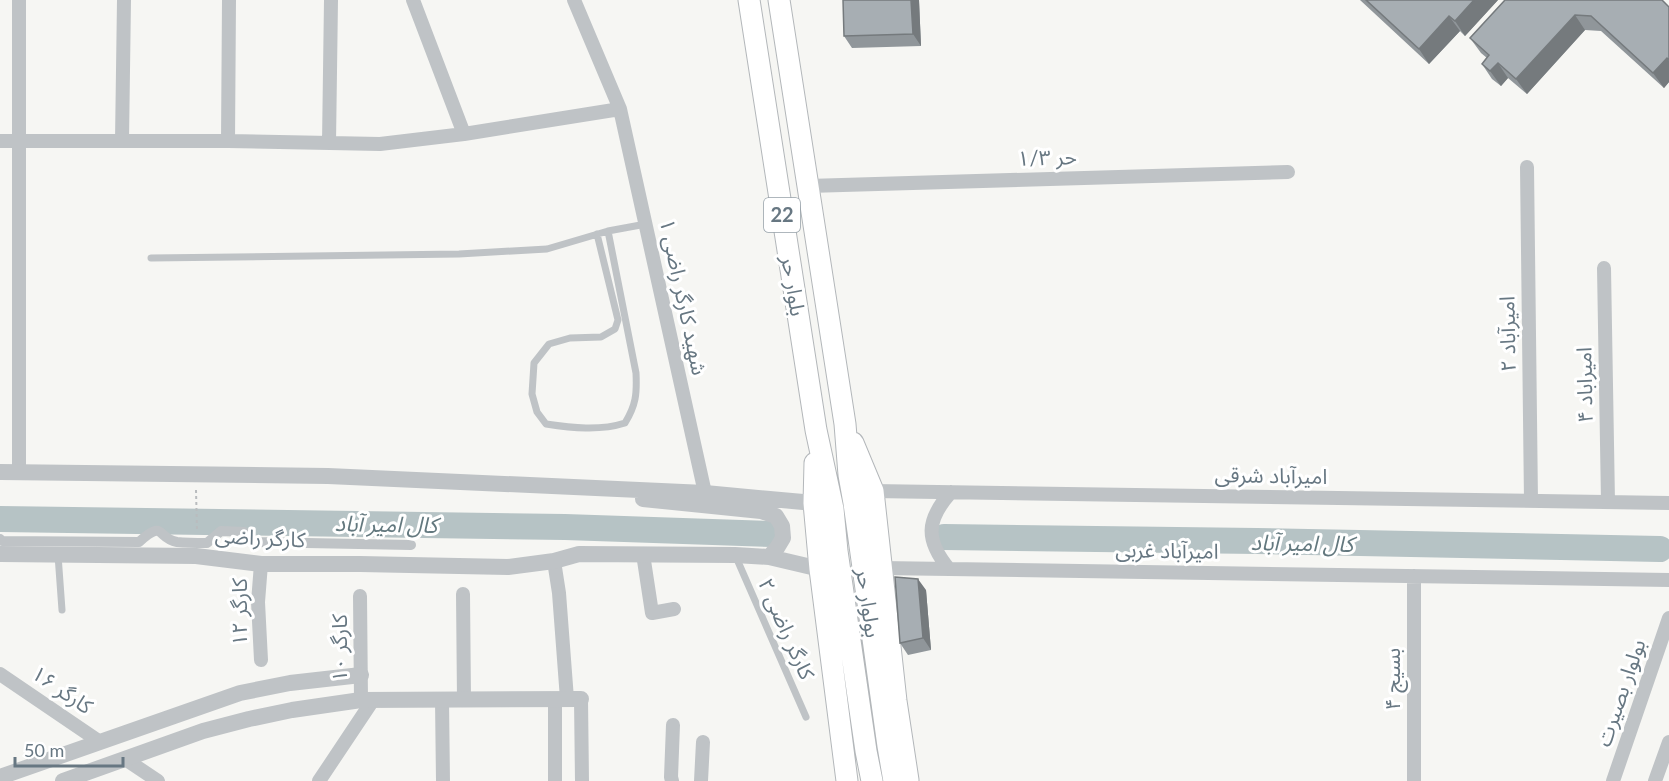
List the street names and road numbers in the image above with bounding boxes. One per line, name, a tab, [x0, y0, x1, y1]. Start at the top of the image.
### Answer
street label: حر ۱/۳	[1017, 143, 1077, 171]
road number: 22	[764, 198, 800, 232]
street label: شهید کارگر راضی ۱	[655, 216, 713, 377]
street label: بلوار حر	[776, 253, 812, 318]
street label: امیرآباد ۲	[1493, 296, 1521, 372]
street label: امیراباد ۴	[1570, 347, 1598, 423]
street label: امیرآباد شرقی	[1214, 461, 1328, 489]
street label: کارگر راضی	[214, 522, 306, 552]
street label: امیرآباد غربی	[1115, 536, 1219, 564]
street label: بولوار حر	[851, 566, 887, 639]
street label: کارگر راضی ۲	[753, 574, 821, 684]
street label: کارگر ۱۲	[226, 578, 252, 646]
street label: کارگر ۱۰	[326, 614, 352, 682]
street label: بولوار بصیرت	[1590, 636, 1651, 750]
street label: بسیج ۴	[1379, 648, 1408, 710]
street label: کارگر ۱۶	[27, 659, 98, 719]

